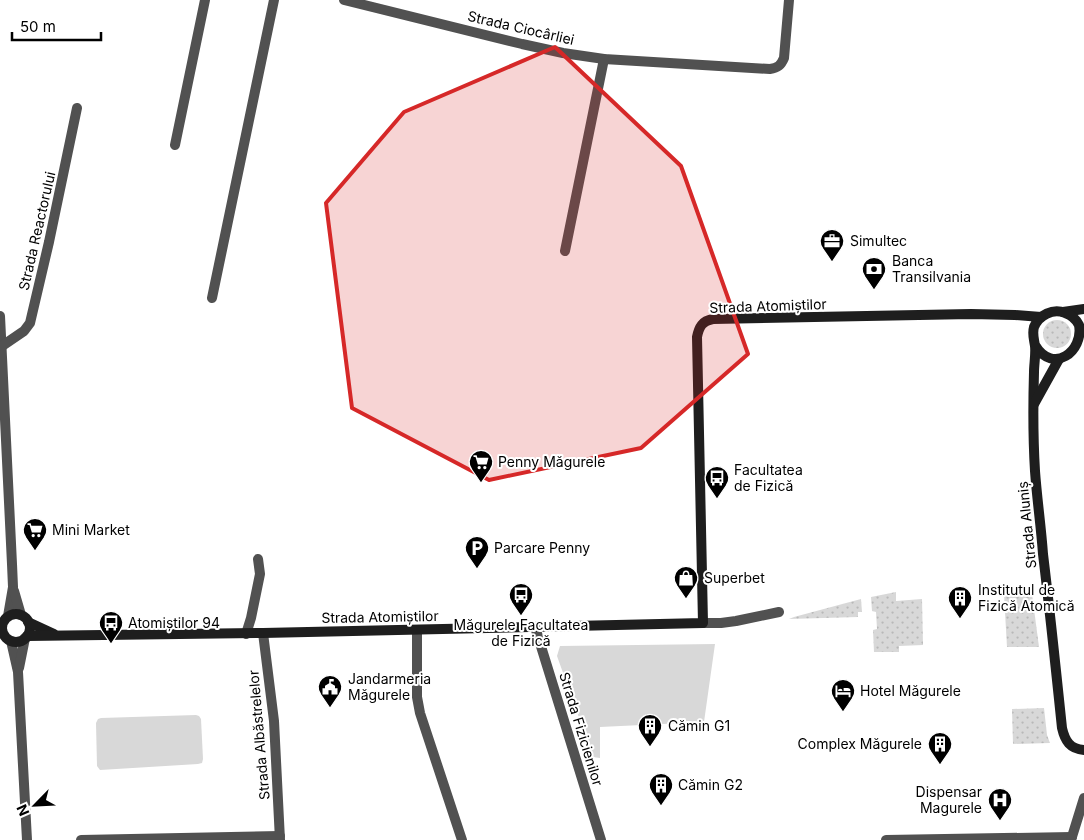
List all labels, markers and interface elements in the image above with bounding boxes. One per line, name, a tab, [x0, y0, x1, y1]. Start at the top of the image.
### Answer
street label: Strada Ciocârliei	[466, 7, 576, 48]
scale bar	[12, 10, 101, 42]
text: 50 m	[20, 17, 56, 36]
street label: Strada Reactorului	[15, 170, 58, 292]
office icon: Simultec	[819, 228, 845, 262]
place label: Simultec	[850, 232, 907, 249]
place label: Banca Transilvania	[892, 252, 971, 285]
bank icon: Banca Transilvania	[861, 256, 887, 290]
street label: Strada Atomiștilor	[709, 295, 827, 317]
supermarket icon: Penny Măgurele	[468, 449, 494, 483]
place label: Penny Măgurele	[498, 453, 605, 470]
place label: Facultatea de Fizică	[734, 461, 803, 494]
bus stop icon: Facultatea de Fizică	[704, 465, 730, 499]
street label: Strada Aluniș	[1013, 481, 1041, 569]
supermarket icon: Mini Market	[22, 517, 48, 551]
place label: Mini Market	[52, 521, 130, 538]
parking icon: Parcare Penny	[464, 535, 490, 569]
place label: Parcare Penny	[494, 539, 590, 556]
shop icon: Superbet	[673, 565, 699, 599]
place label: Superbet	[704, 569, 765, 586]
place label: Institutul de Fizică Atomică	[978, 581, 1075, 614]
bus stop icon: Măgurele Facultatea de Fizică	[508, 582, 534, 616]
building icon: Institutul de Fizică Atomică	[947, 585, 973, 619]
street label: Strada Atomiștilor	[321, 607, 439, 627]
bus stop icon: Atomiștilor 94	[98, 610, 124, 644]
place label: Atomiștilor 94	[128, 614, 220, 632]
place label: Măgurele Facultatea de Fizică	[454, 616, 588, 649]
street label: Strada Albăstrelelor	[244, 669, 273, 801]
place label: Jandarmeria Măgurele	[348, 670, 431, 703]
street label: Strada Fizicienilor	[556, 670, 607, 788]
public building icon: Jandarmeria Măgurele	[317, 674, 343, 708]
hotel icon: Hotel Măgurele	[830, 678, 856, 712]
place label: Hotel Măgurele	[860, 682, 961, 699]
building icon: Cămin G1	[637, 713, 663, 747]
place label: Cămin G1	[668, 717, 730, 734]
building icon: Complex Măgurele	[927, 731, 953, 765]
place label: Complex Măgurele	[798, 735, 922, 752]
building icon: Cămin G2	[648, 772, 674, 806]
place label: Cămin G2	[678, 776, 743, 793]
north arrow	[10, 780, 60, 830]
place label: Dispensar Magurele	[916, 783, 982, 816]
hospital icon: Dispensar Magurele	[987, 787, 1013, 821]
text: N	[13, 802, 33, 819]

